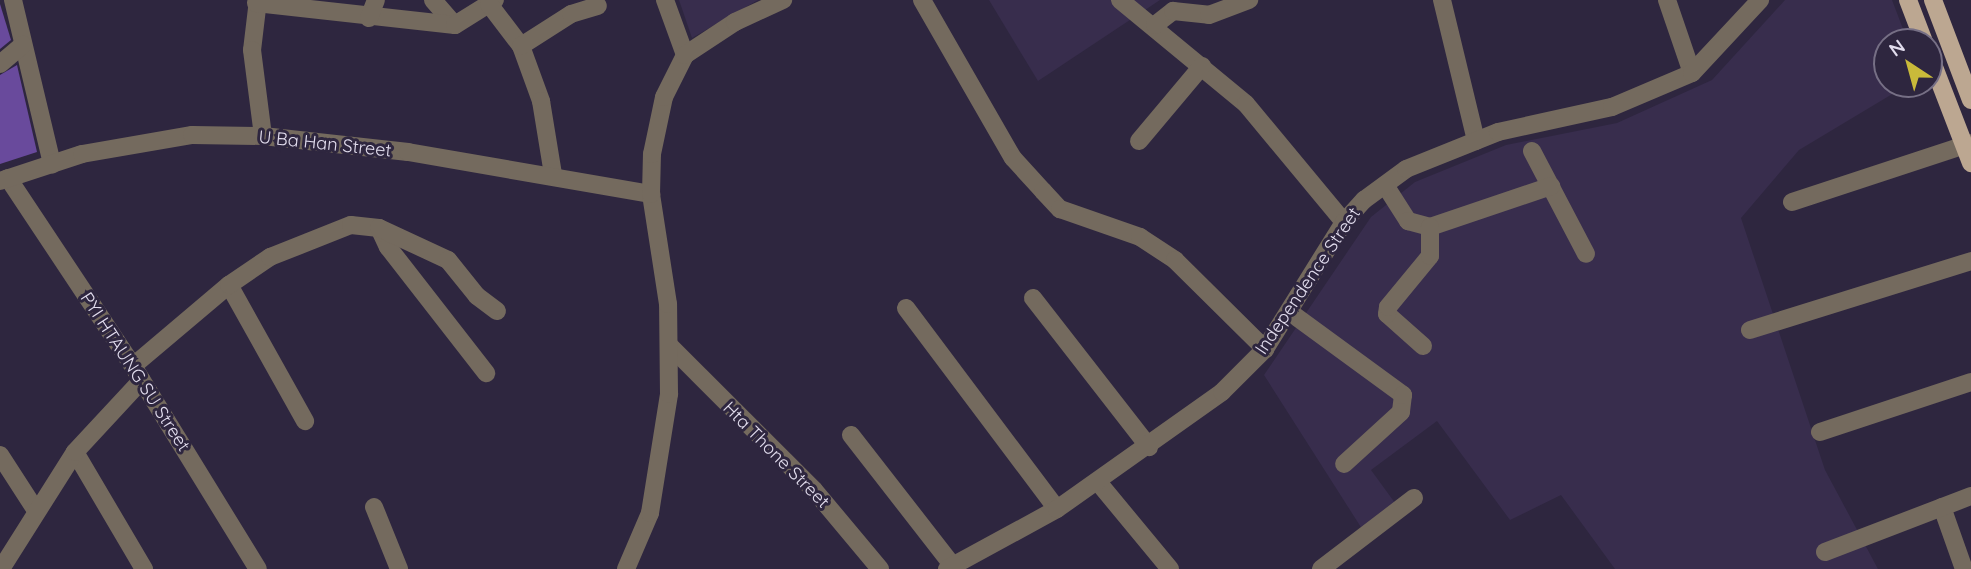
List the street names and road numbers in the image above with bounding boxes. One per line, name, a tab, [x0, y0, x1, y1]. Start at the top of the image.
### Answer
street label: U Ba Han Street	[257, 126, 393, 162]
street label: Independence Street	[1251, 203, 1365, 359]
street label: PYI HTAUNG SU Street	[76, 289, 194, 455]
street label: Hta Thone Street	[718, 397, 834, 513]

